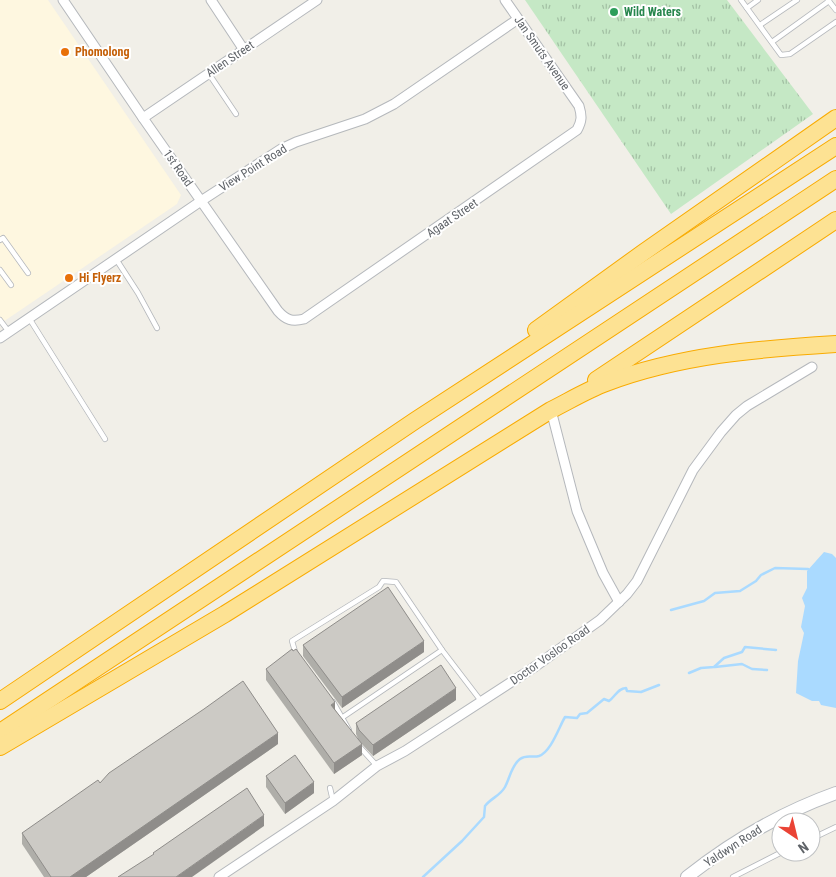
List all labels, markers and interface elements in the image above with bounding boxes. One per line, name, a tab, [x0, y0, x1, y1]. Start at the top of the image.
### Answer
place label: Wild Waters	[624, 5, 682, 19]
marker: Wild Waters	[608, 6, 620, 18]
street label: Jan Smuts Avenue	[511, 13, 573, 93]
street label: Allen Street	[203, 38, 257, 80]
place label: Phomolong	[75, 45, 130, 59]
marker: Phomolong	[59, 46, 71, 58]
street label: View Point Road	[217, 142, 289, 194]
street label: 1st Road	[160, 147, 196, 189]
street label: Agaat Street	[424, 196, 481, 240]
place label: Hi Flyerz	[79, 271, 121, 285]
marker: Hi Flyerz	[63, 272, 75, 284]
street label: Doctor Vosloo Road	[508, 622, 593, 688]
north arrow	[771, 812, 821, 862]
street label: Yaldwyn Road	[702, 822, 764, 870]
text: N	[795, 839, 812, 857]

